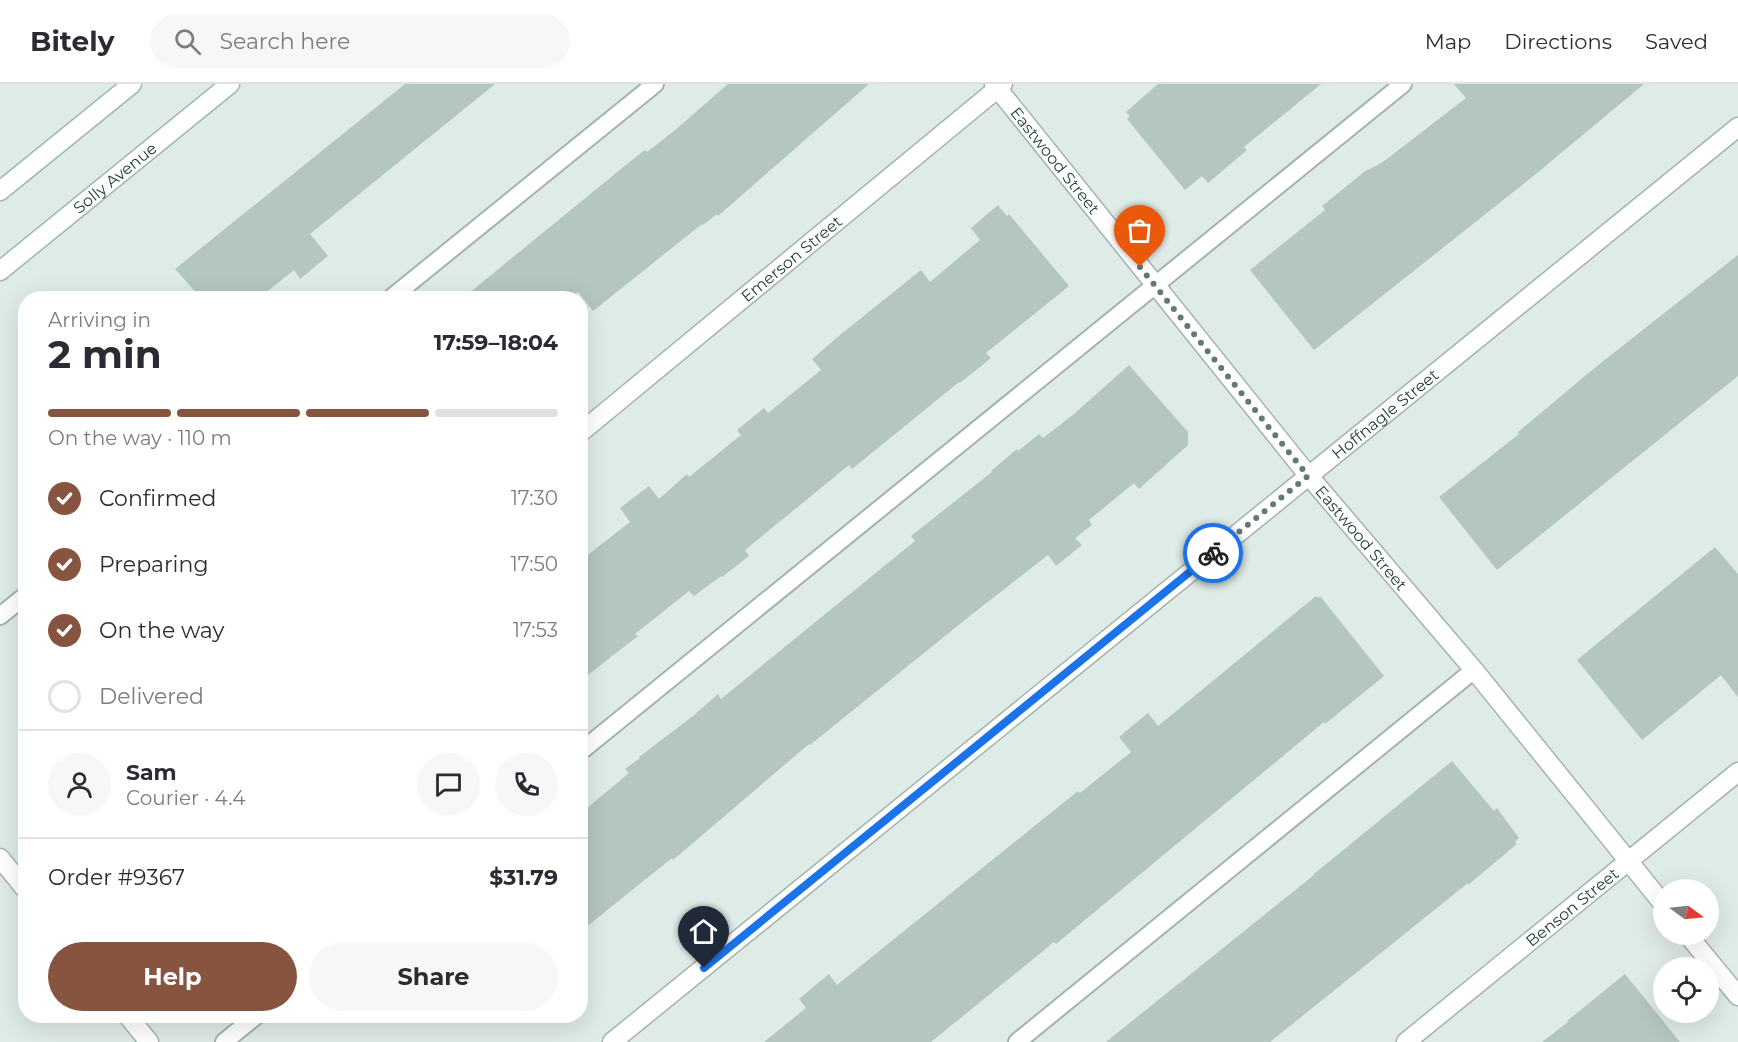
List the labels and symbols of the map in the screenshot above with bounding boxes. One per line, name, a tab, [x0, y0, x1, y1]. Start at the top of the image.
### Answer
street label: Eastwood Street	[1007, 103, 1104, 218]
street label: Solly Avenue	[69, 138, 160, 217]
pin	[1114, 205, 1165, 267]
street label: Emerson Street	[737, 211, 846, 306]
street label: Hoffnagle Street	[1328, 365, 1442, 463]
street label: Eastwood Street	[1312, 482, 1412, 594]
courier	[1183, 523, 1243, 583]
street label: Benson Street	[1522, 863, 1623, 950]
north arrow	[1653, 879, 1719, 945]
pin	[678, 906, 729, 968]

